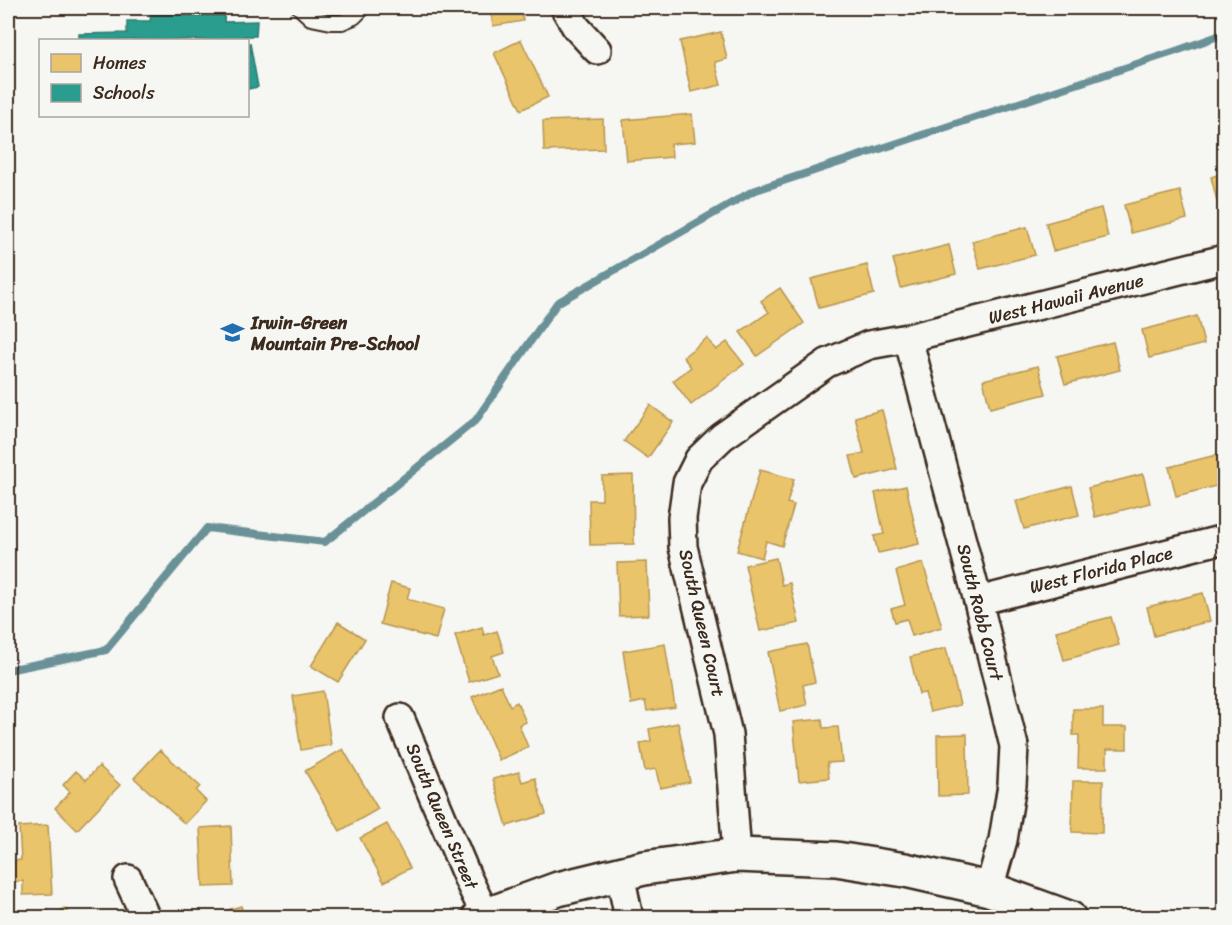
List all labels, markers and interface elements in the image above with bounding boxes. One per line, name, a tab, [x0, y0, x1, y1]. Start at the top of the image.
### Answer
legend	[39, 39, 249, 117]
text: Homes	[93, 47, 147, 79]
text: Schools	[93, 77, 155, 109]
street label: West Hawaii Avenue	[985, 264, 1147, 334]
place label: Irwin-Green Mountain Pre-School	[250, 307, 420, 360]
school or university icon: Irwin-Green Mountain Pre-School	[220, 320, 246, 346]
street label: West Florida Place	[1026, 537, 1176, 603]
street label: South Robb Court	[948, 540, 1013, 685]
street label: South Queen Court	[669, 546, 735, 700]
street label: South Queen Street	[397, 738, 488, 895]

